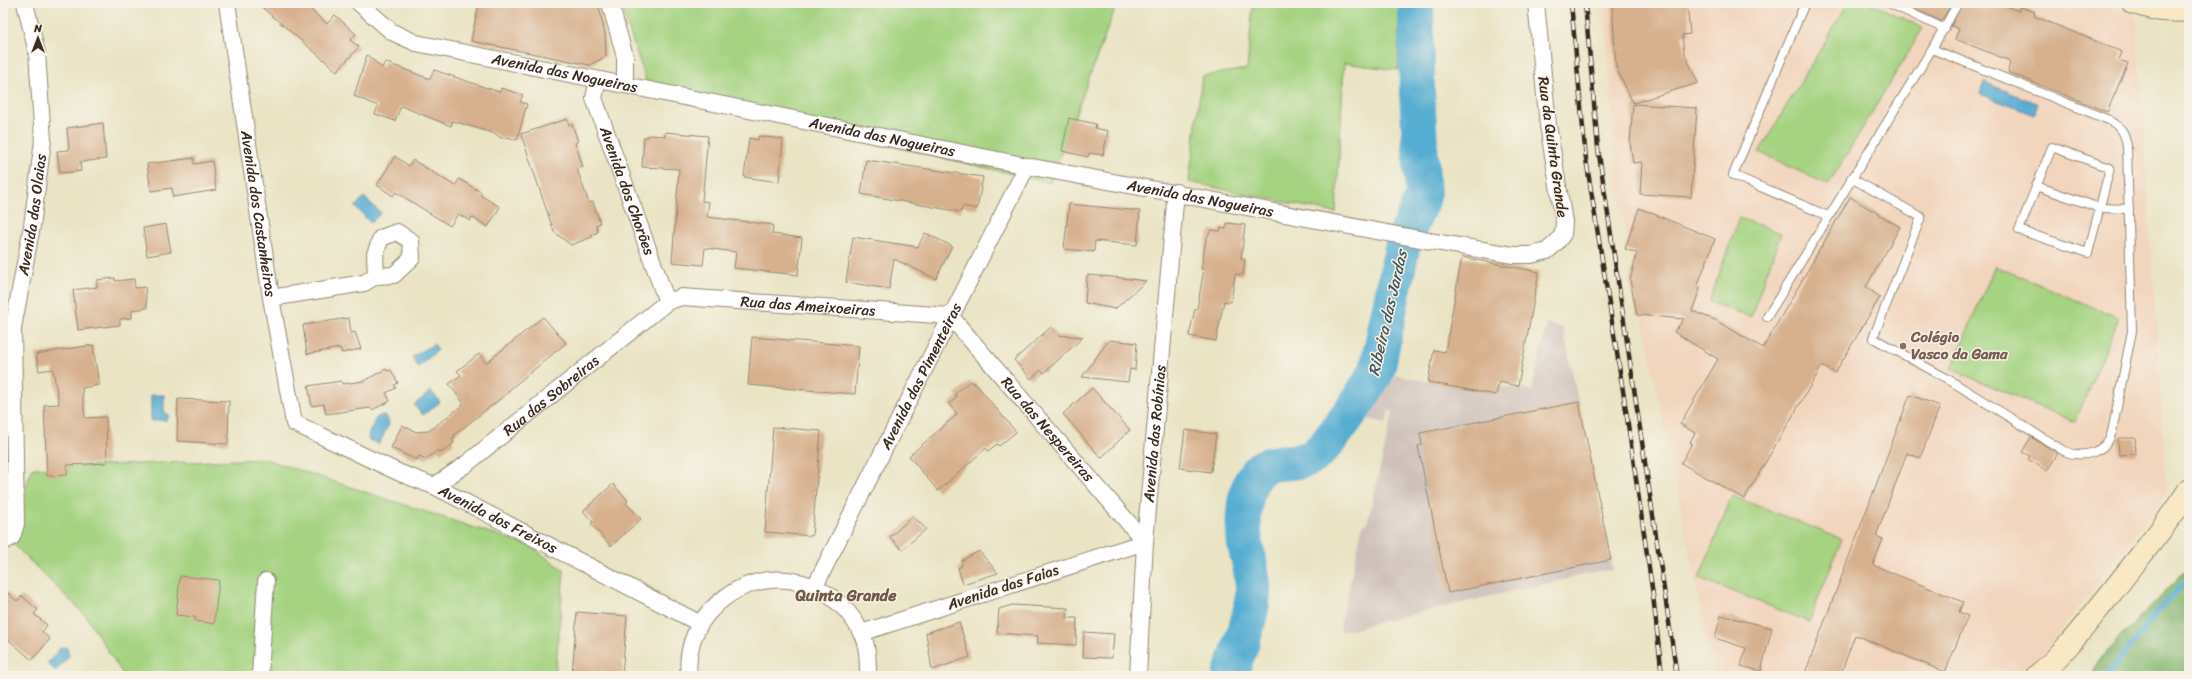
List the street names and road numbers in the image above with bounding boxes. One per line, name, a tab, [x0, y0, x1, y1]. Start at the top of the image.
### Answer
street label: Avenida das Nogueiras	[488, 45, 640, 100]
street label: Rua da Quinta Grande	[1530, 75, 1576, 219]
street label: Avenida das Nogueiras	[806, 109, 958, 164]
street label: Avenida dos Chorões	[592, 122, 662, 259]
street label: Avenida dos Castanheiros	[233, 128, 284, 299]
street label: Avenida das Olaias	[10, 152, 54, 278]
street label: Avenida das Nogueiras	[1124, 172, 1276, 225]
street label: Rua das Ameixoeiras	[740, 288, 877, 324]
street label: Avenida das Pimenteiras	[872, 298, 969, 455]
street label: Rua das Sobreiras	[497, 348, 606, 443]
street label: Avenida das Robínias	[1135, 364, 1174, 504]
street label: Rua das Nespereiras	[994, 370, 1101, 488]
street label: Avenida dos Freixos	[433, 477, 562, 561]
street label: Avenida das Faias	[943, 556, 1063, 618]

